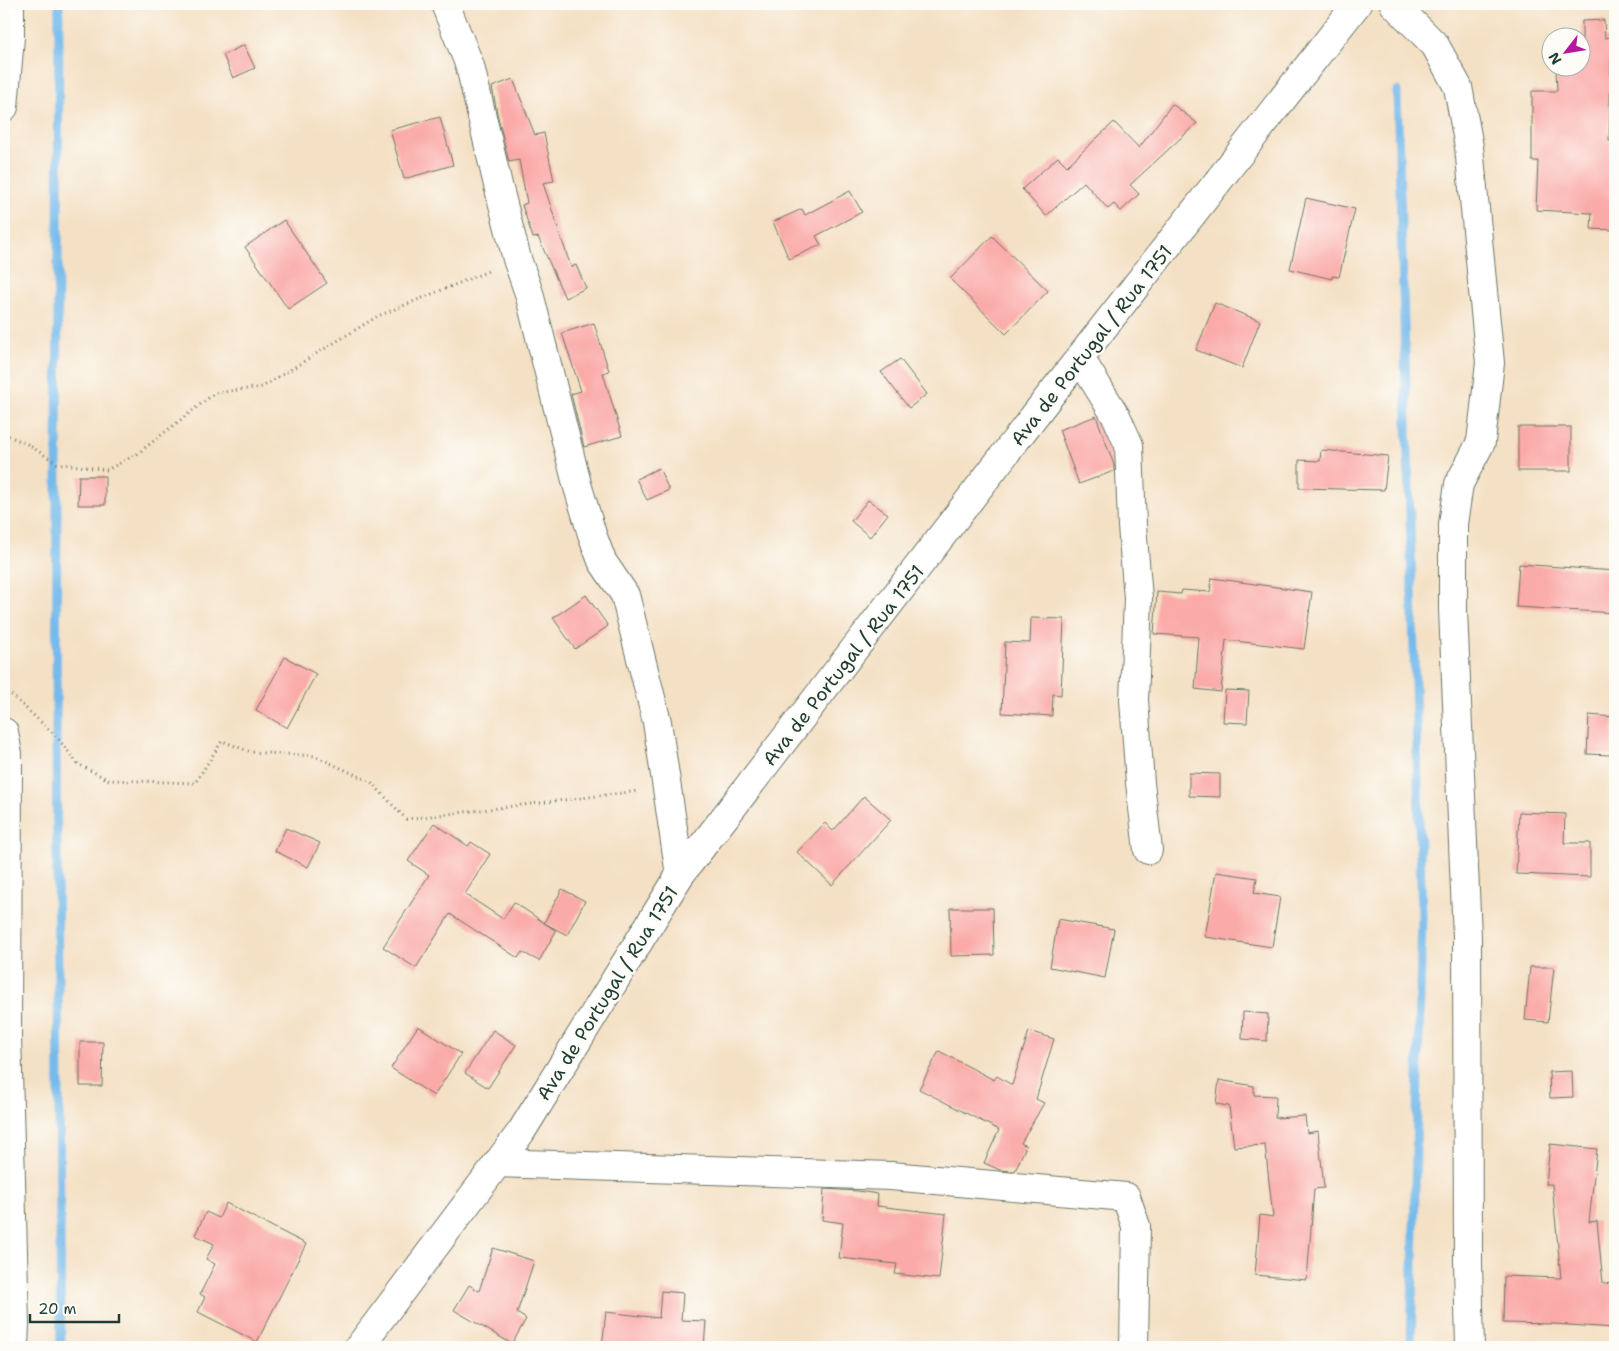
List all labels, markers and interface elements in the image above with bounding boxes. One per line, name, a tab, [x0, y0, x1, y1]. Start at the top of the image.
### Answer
north arrow	[1542, 28, 1592, 78]
text: N	[1544, 49, 1565, 68]
street label: Ava de Portugal / Rua 1751	[1005, 240, 1178, 451]
street label: Ava de Portugal / Rua 1751	[757, 560, 930, 771]
street label: Ava de Portugal / Rua 1751	[531, 881, 684, 1105]
scale bar	[30, 1291, 119, 1323]
text: 20 m	[38, 1299, 77, 1319]

